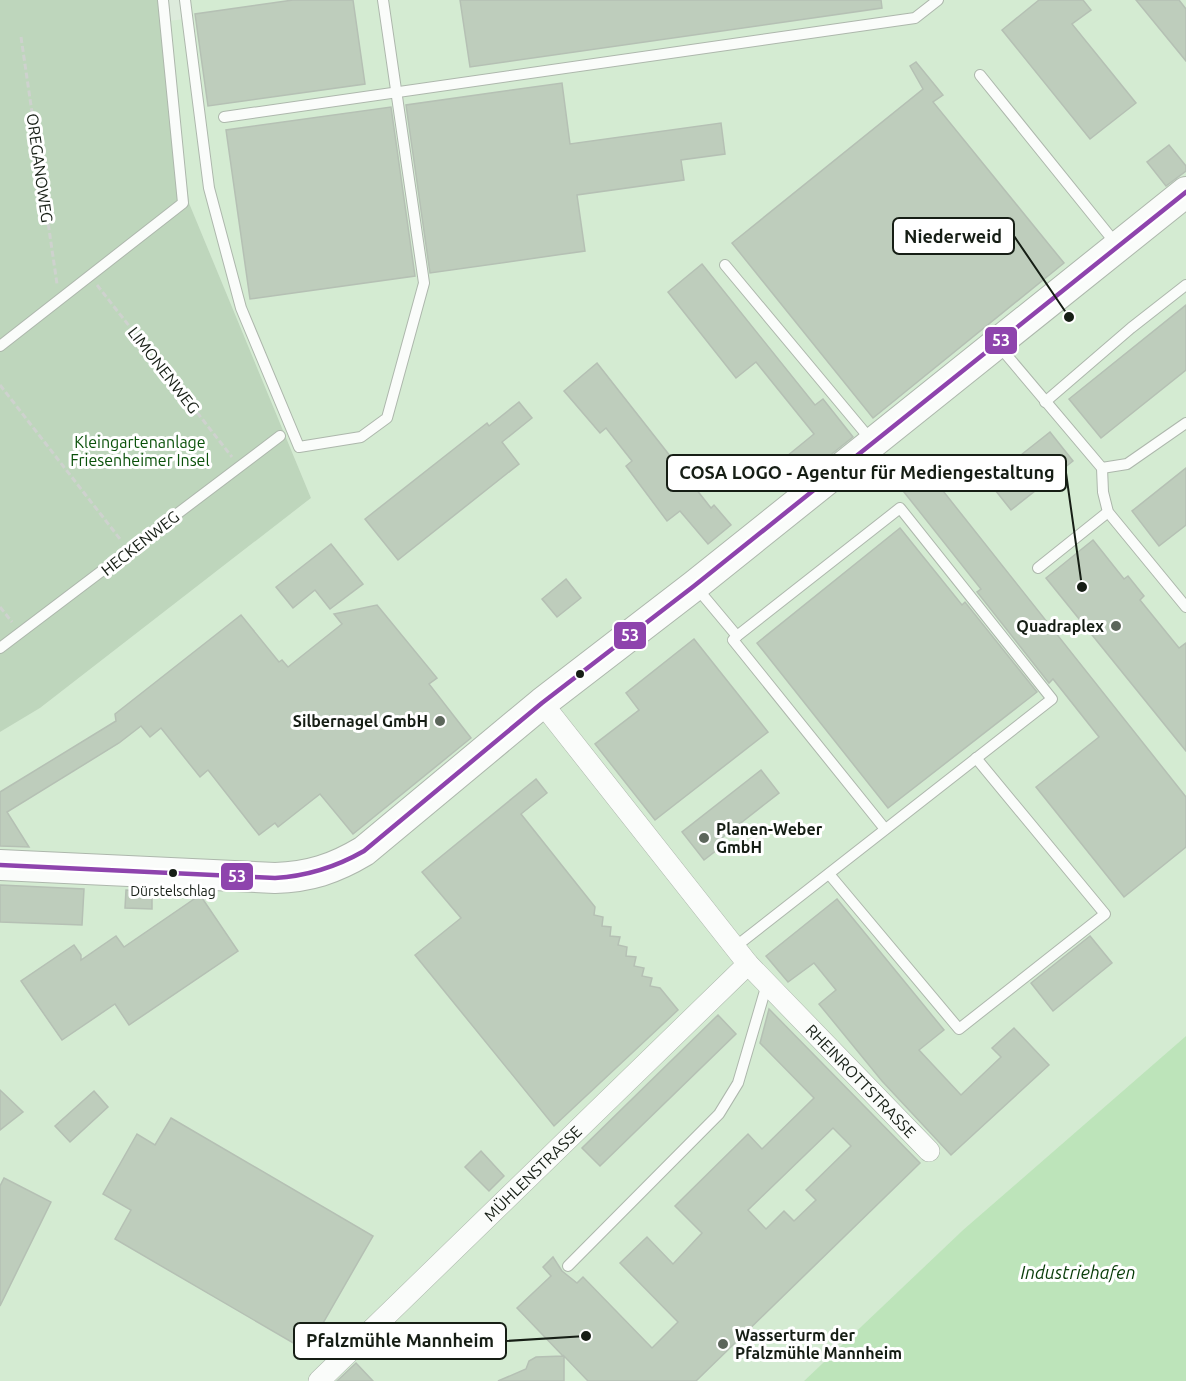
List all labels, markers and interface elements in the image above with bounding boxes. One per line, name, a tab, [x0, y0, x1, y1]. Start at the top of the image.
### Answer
street label: OREGANOWEG	[23, 112, 57, 224]
callout: Niederweid	[893, 218, 1014, 254]
text: Niederweid	[904, 226, 1002, 246]
street label: LIMONENWEG	[125, 323, 203, 417]
line badge: 53	[984, 326, 1018, 355]
text: 53	[992, 331, 1010, 349]
park label: Kleingartenanlage Friesenheimer Insel	[70, 433, 210, 469]
callout: COSA LOGO - Agentur für Mediengestaltung	[667, 455, 1066, 491]
text: COSA LOGO - Agentur für Mediengestaltung	[679, 462, 1055, 482]
street label: HECKENWEG	[97, 507, 183, 579]
place label: Quadraplex	[1016, 617, 1104, 635]
marker: Quadraplex	[1109, 619, 1123, 633]
line badge: 53	[613, 621, 647, 650]
text: 53	[621, 626, 639, 644]
unlabelled marker	[574, 668, 586, 680]
place label: Silbernagel GmbH	[293, 712, 428, 730]
marker: Silbernagel GmbH	[433, 714, 447, 728]
place label: Planen-Weber GmbH	[716, 820, 823, 856]
marker: Planen-Weber GmbH	[697, 831, 711, 845]
line badge: 53	[220, 862, 254, 891]
marker: Dürstelschlag	[167, 867, 179, 879]
text: 53	[228, 867, 246, 885]
place label: Dürstelschlag	[130, 883, 216, 899]
street label: RHEINROTTSTRASSE	[802, 1021, 920, 1141]
street label: MÜHLENSTRASSE	[480, 1122, 585, 1225]
water label: Industriehafen	[1021, 1262, 1135, 1283]
callout: Pfalzmühle Mannheim	[294, 1323, 506, 1359]
place label: Wasserturm der Pfalzmühle Mannheim	[735, 1326, 902, 1362]
text: Pfalzmühle Mannheim	[306, 1330, 494, 1350]
marker: Wasserturm der Pfalzmühle Mannheim	[716, 1337, 730, 1351]

